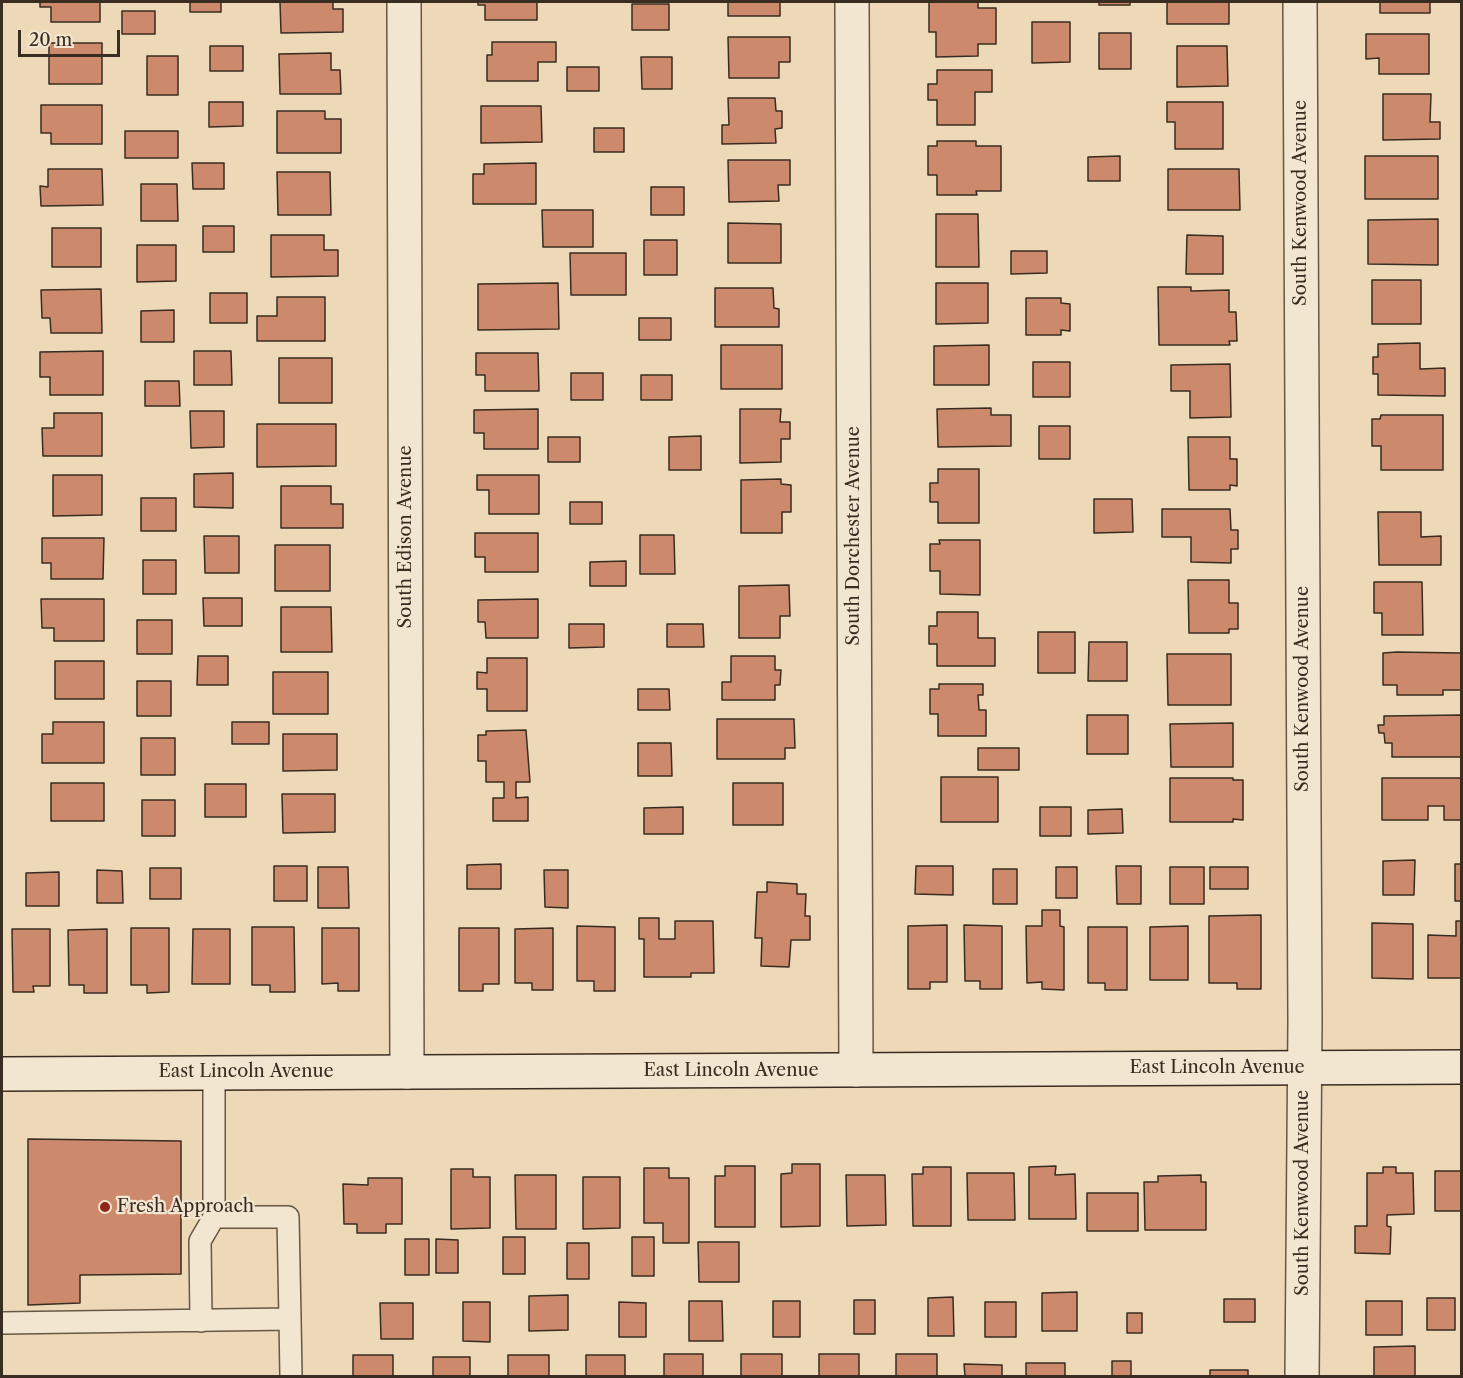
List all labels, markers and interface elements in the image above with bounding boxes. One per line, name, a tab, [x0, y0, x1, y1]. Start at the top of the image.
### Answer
scale bar	[21, 18, 123, 56]
text: 20 m	[29, 29, 72, 51]
street label: South Kenwood Avenue	[1290, 100, 1312, 306]
street label: South Dorchester Avenue	[843, 426, 865, 646]
street label: South Edison Avenue	[395, 445, 417, 629]
street label: South Kenwood Avenue	[1292, 586, 1314, 792]
street label: East Lincoln Avenue	[1129, 1057, 1305, 1079]
street label: East Lincoln Avenue	[643, 1060, 819, 1082]
street label: East Lincoln Avenue	[158, 1061, 334, 1083]
street label: South Kenwood Avenue	[1292, 1090, 1314, 1296]
place label: Fresh Approach	[117, 1196, 254, 1218]
marker: Fresh Approach	[98, 1200, 112, 1214]

